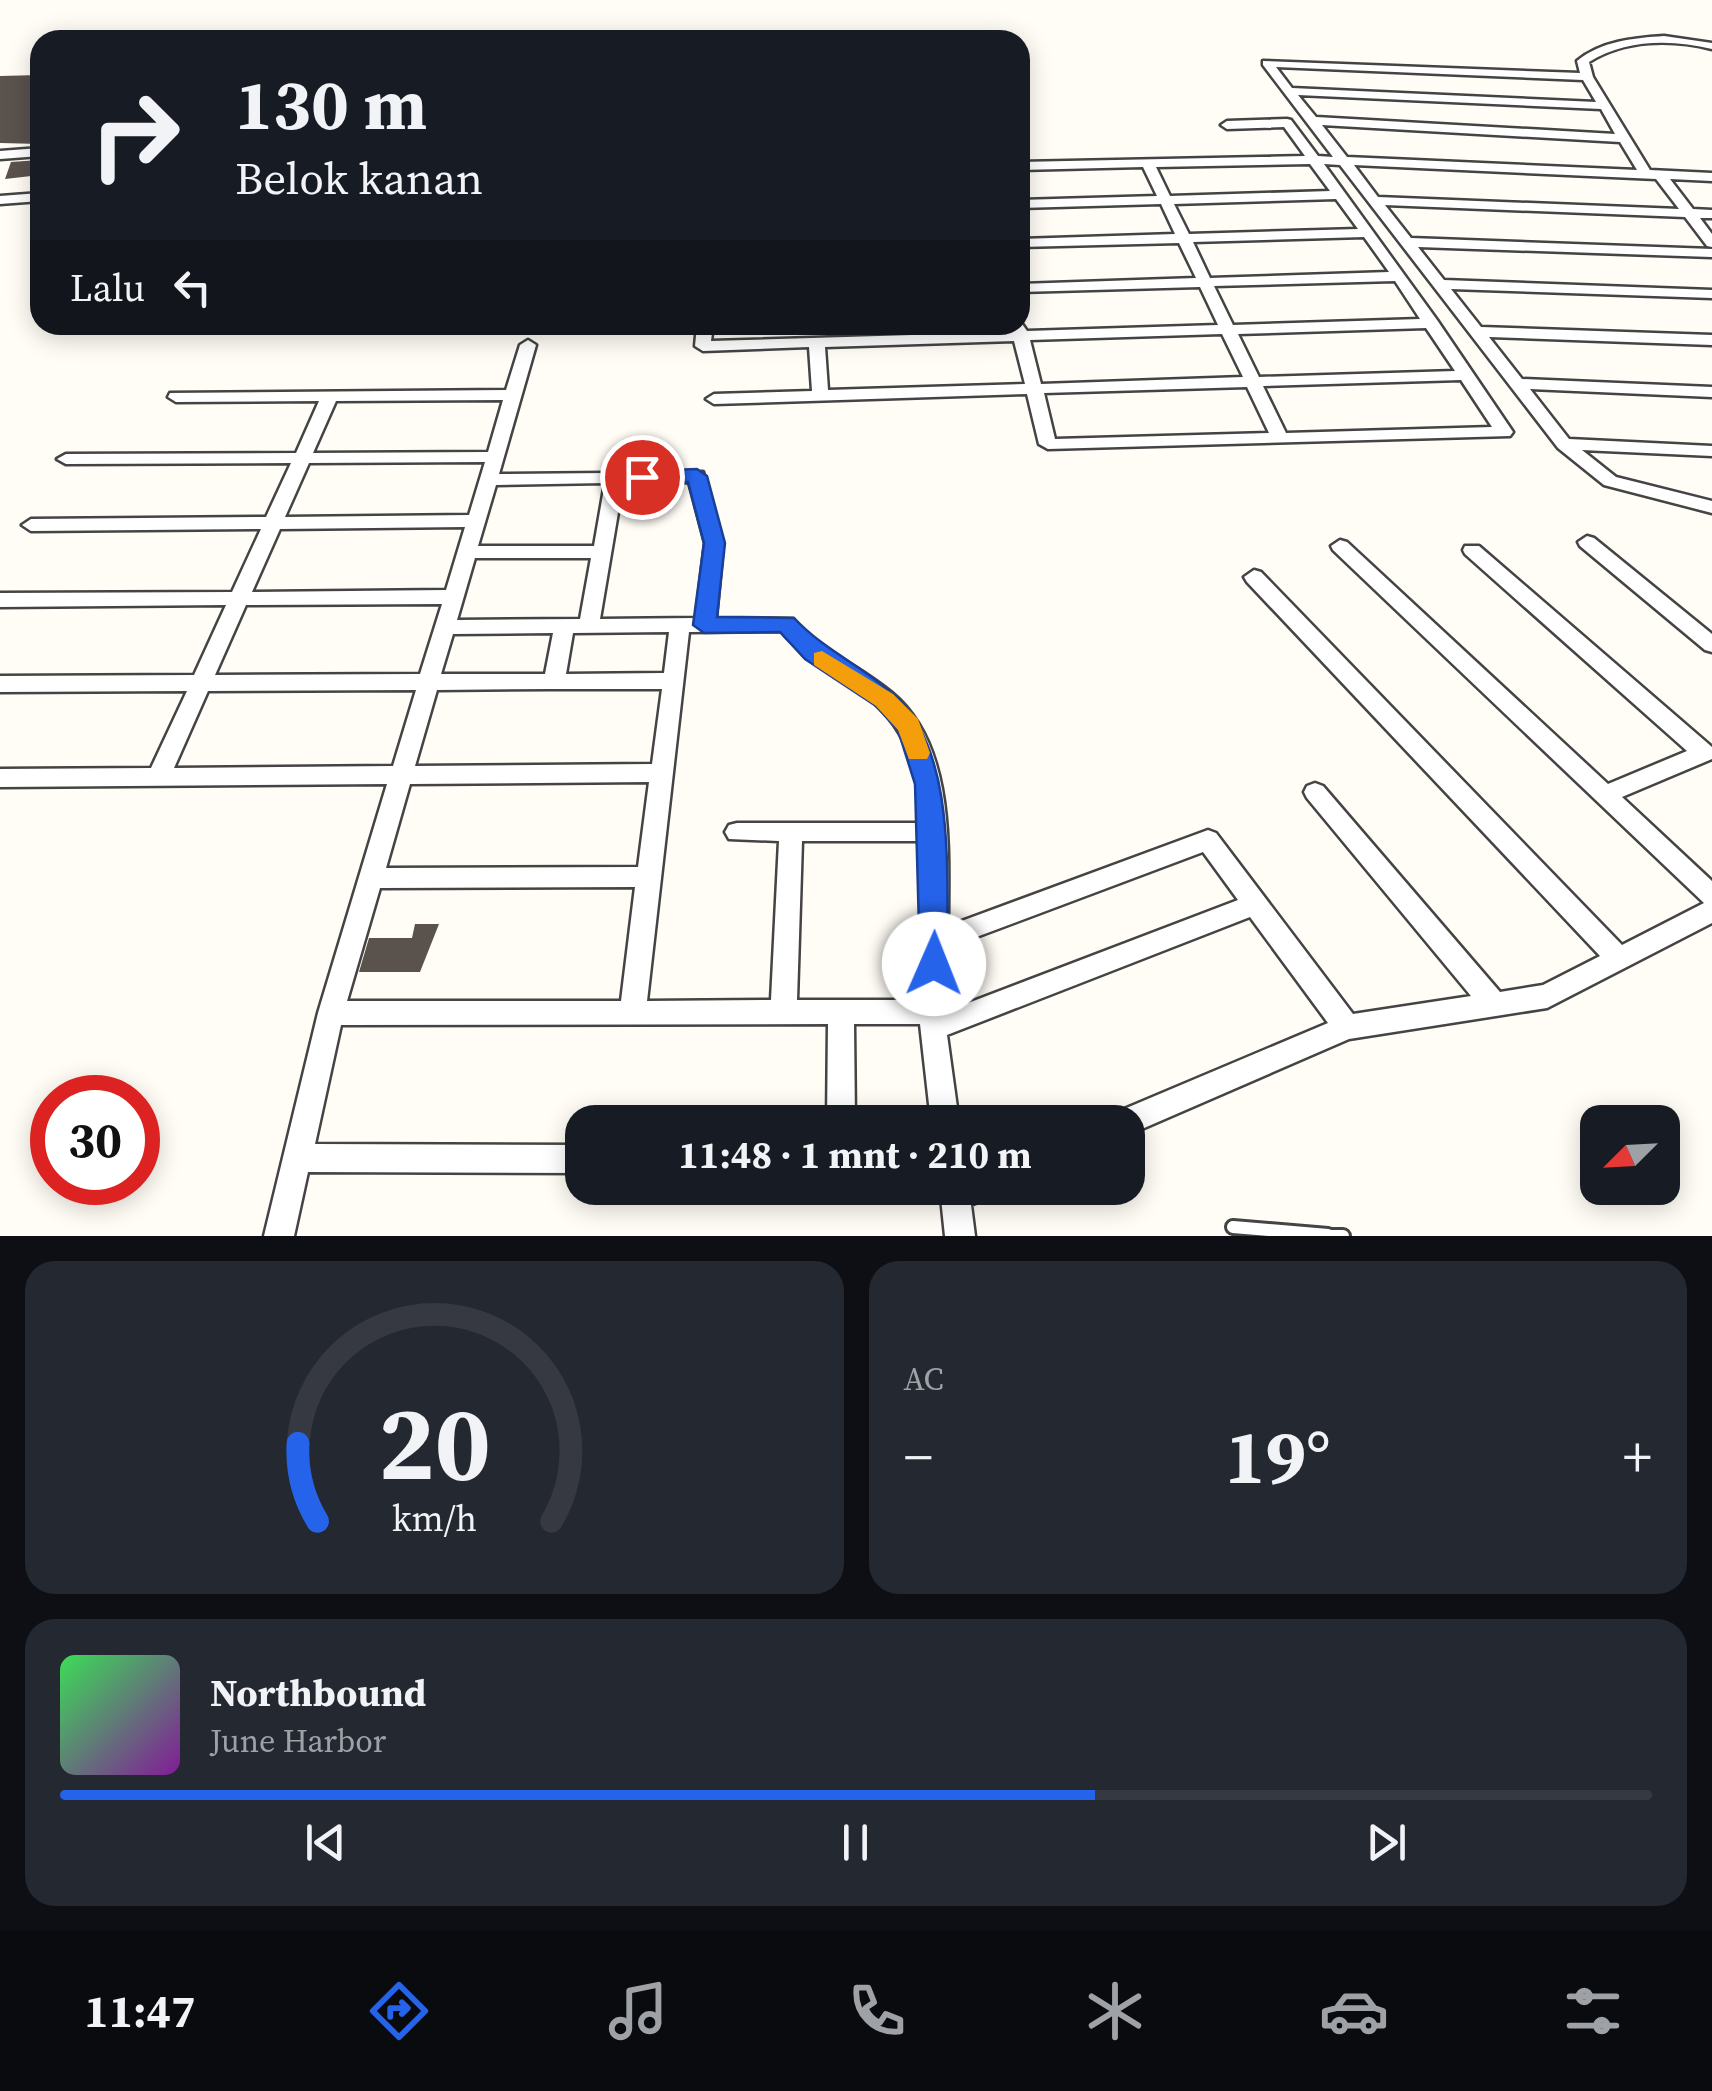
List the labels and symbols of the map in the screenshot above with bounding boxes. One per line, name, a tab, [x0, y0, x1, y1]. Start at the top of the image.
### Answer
pin	[600, 435, 685, 520]
position arrow	[882, 912, 986, 1016]
speed limit sign: 30	[30, 1075, 160, 1205]
north arrow	[1580, 1105, 1680, 1205]

